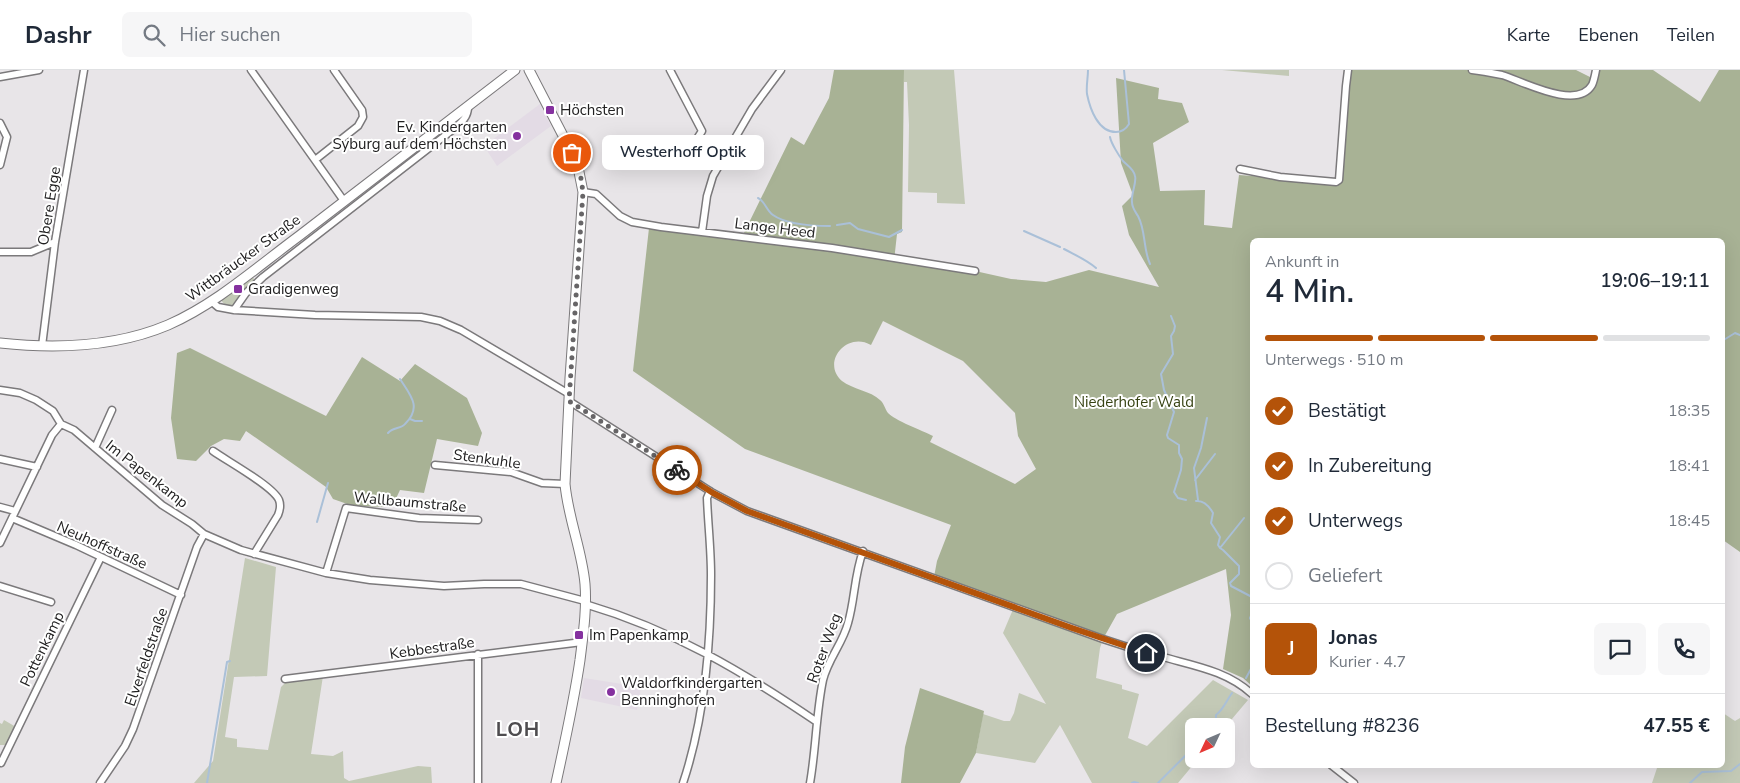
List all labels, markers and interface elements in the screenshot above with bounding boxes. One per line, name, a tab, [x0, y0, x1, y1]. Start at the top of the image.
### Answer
search box	[122, 12, 472, 57]
text: Dashr	[25, 19, 92, 51]
icon: search	[140, 21, 168, 49]
text: Hier suchen	[180, 22, 281, 48]
text: Karte	[1507, 23, 1550, 47]
text: Ebenen	[1578, 23, 1639, 47]
text: Teilen	[1667, 23, 1715, 47]
place label: Höchsten	[560, 100, 624, 120]
marker: Höchsten	[544, 104, 556, 116]
place label: Ev. Kindergarten Syburg auf dem Höchsten	[332, 117, 507, 154]
marker: Ev. Kindergarten Syburg auf dem Höchsten	[511, 130, 523, 142]
pin	[551, 132, 593, 174]
callout: Westerhoff Optik	[602, 136, 764, 170]
icon: bag	[558, 139, 586, 167]
text: Westerhoff Optik	[620, 141, 746, 163]
street label: Obere Egge	[33, 165, 65, 247]
street label: Wittbräucker Straße	[182, 210, 304, 306]
street label: Lange Heed	[733, 213, 817, 243]
text: Ankunft in	[1265, 251, 1339, 273]
text: 19:06–19:11	[1600, 268, 1710, 294]
text: 4 Min.	[1265, 270, 1354, 313]
place label: Gradigenweg	[248, 279, 339, 299]
marker: Gradigenweg	[232, 283, 244, 295]
text: Unterwegs · 510 m	[1265, 349, 1403, 371]
park label: Niederhofer Wald	[1074, 392, 1194, 412]
icon: check	[1265, 397, 1293, 425]
text: Bestätigt	[1308, 398, 1386, 424]
text: 18:35	[1668, 400, 1710, 422]
street label: Im Papenkamp	[102, 435, 193, 513]
street label: Stenkuhle	[452, 444, 522, 474]
courier	[652, 445, 702, 495]
icon: check	[1265, 452, 1293, 480]
text: In Zubereitung	[1308, 453, 1432, 479]
text: 18:41	[1668, 455, 1710, 477]
icon: bike	[663, 456, 691, 484]
street label: Wallbaumstraße	[353, 487, 467, 517]
icon: check	[1265, 507, 1293, 535]
text: Unterwegs	[1308, 508, 1403, 534]
text: 18:45	[1668, 510, 1710, 532]
street label: Neuhoffstraße	[54, 516, 150, 574]
text: Geliefert	[1308, 563, 1382, 589]
street label: Elverfeldstraße	[120, 605, 172, 709]
street label: Pottenkamp	[15, 608, 69, 690]
street label: Roter Weg	[802, 610, 846, 686]
button: chat	[1594, 623, 1646, 675]
button: phone	[1658, 623, 1710, 675]
place label: Im Papenkamp	[589, 625, 689, 645]
text: Jonas	[1329, 625, 1377, 651]
marker: Im Papenkamp	[573, 629, 585, 641]
street label: Kebbestraße	[388, 632, 476, 664]
pin	[1125, 632, 1167, 674]
text: J	[1288, 636, 1294, 662]
icon: home	[1132, 639, 1160, 667]
text: Kurier · 4.7	[1329, 651, 1406, 673]
place label: Waldorfkindergarten Benninghofen	[621, 673, 763, 710]
marker: Waldorfkindergarten Benninghofen	[605, 686, 617, 698]
text: Bestellung #8236	[1265, 713, 1419, 739]
text: 47.55 €	[1643, 713, 1710, 739]
district label: LOH	[496, 716, 540, 743]
north arrow	[1185, 718, 1235, 768]
map controls	[1185, 718, 1235, 768]

